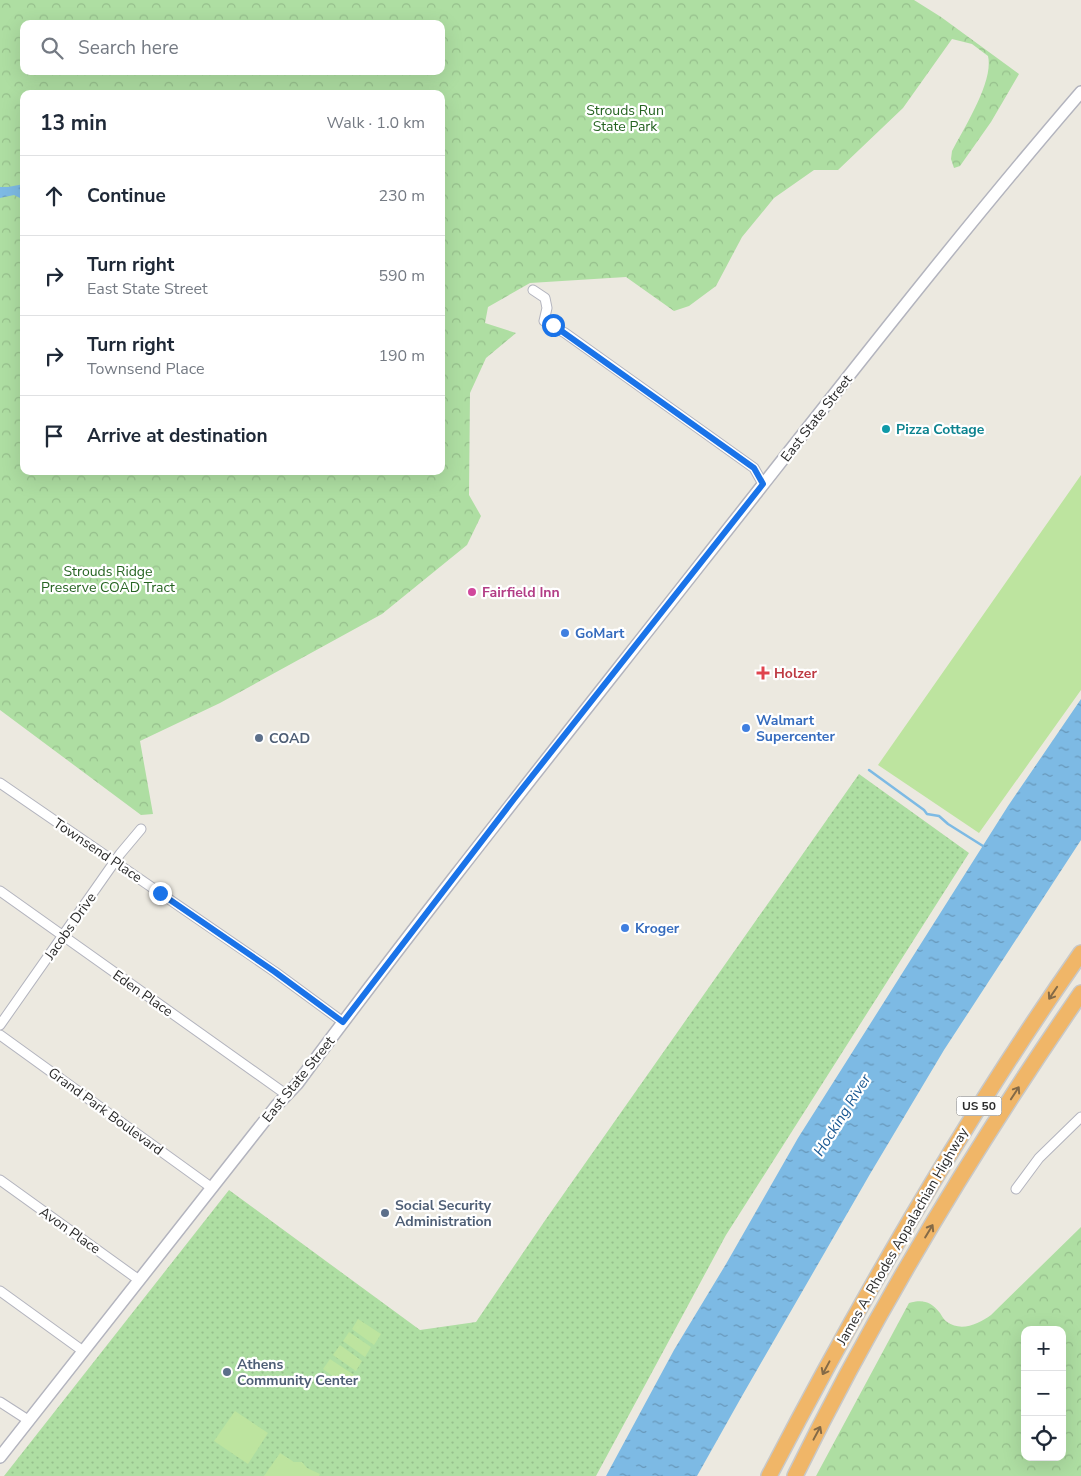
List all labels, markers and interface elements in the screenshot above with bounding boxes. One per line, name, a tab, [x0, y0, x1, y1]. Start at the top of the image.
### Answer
search box	[20, 20, 445, 75]
icon: search	[38, 34, 66, 62]
text: Search here	[78, 35, 179, 61]
park label: Strouds Run State Park	[586, 101, 664, 136]
text: 13 min	[40, 109, 107, 137]
text: Walk · 1.0 km	[327, 112, 425, 134]
icon: ahead	[40, 182, 68, 210]
text: Continue	[87, 183, 166, 209]
text: 230 m	[378, 185, 425, 207]
text: Turn right	[87, 252, 174, 278]
icon: right	[40, 262, 68, 290]
text: 590 m	[378, 265, 425, 287]
text: East State Street	[87, 278, 208, 300]
route start	[542, 314, 565, 337]
text: Turn right	[87, 332, 174, 358]
icon: right	[40, 342, 68, 370]
text: 190 m	[378, 345, 425, 367]
text: Townsend Place	[87, 358, 205, 380]
street label: East State Street	[776, 371, 856, 466]
place label: Pizza Cottage	[896, 420, 985, 439]
icon: arrive	[40, 422, 68, 450]
text: Arrive at destination	[87, 423, 268, 449]
marker: Pizza Cottage	[880, 423, 892, 435]
park label: Strouds Ridge Preserve COAD Tract	[41, 562, 175, 597]
place label: Fairfield Inn	[482, 583, 560, 602]
marker: Fairfield Inn	[466, 586, 478, 598]
place label: GoMart	[575, 624, 625, 643]
marker: GoMart	[559, 627, 571, 639]
place label: Holzer	[774, 664, 817, 683]
marker: Holzer	[756, 666, 770, 680]
place label: Walmart Supercenter	[756, 711, 835, 746]
marker: Walmart Supercenter	[740, 722, 752, 734]
place label: COAD	[269, 729, 310, 748]
marker: COAD	[253, 732, 265, 744]
street label: Townsend Place	[50, 814, 146, 887]
route end	[149, 882, 172, 905]
street label: Jacobs Drive	[40, 889, 100, 964]
place label: Kroger	[635, 919, 680, 938]
marker: Kroger	[619, 922, 631, 934]
street label: Eden Place	[109, 966, 177, 1021]
one-way arrow	[1048, 986, 1058, 1000]
street label: East State Street	[258, 1032, 339, 1126]
street label: Grand Park Boulevard	[44, 1063, 167, 1160]
water label: Hocking River	[809, 1070, 876, 1160]
one-way arrow	[1010, 1086, 1020, 1100]
road number: US 50	[956, 1096, 1002, 1116]
street label: James A. Rhodes Appalachian Highway	[832, 1123, 973, 1349]
place label: Social Security Administration	[395, 1196, 492, 1231]
street label: Avon Place	[35, 1202, 104, 1258]
marker: Social Security Administration	[379, 1207, 391, 1219]
one-way arrow	[925, 1224, 935, 1239]
map controls	[1021, 1326, 1066, 1461]
button: +	[1021, 1326, 1066, 1371]
place label: Athens Community Center	[237, 1355, 359, 1390]
one-way arrow	[821, 1360, 831, 1374]
marker: Athens Community Center	[221, 1366, 233, 1378]
button: −	[1021, 1371, 1066, 1416]
button: locate	[1021, 1416, 1066, 1461]
one-way arrow	[813, 1426, 822, 1441]

